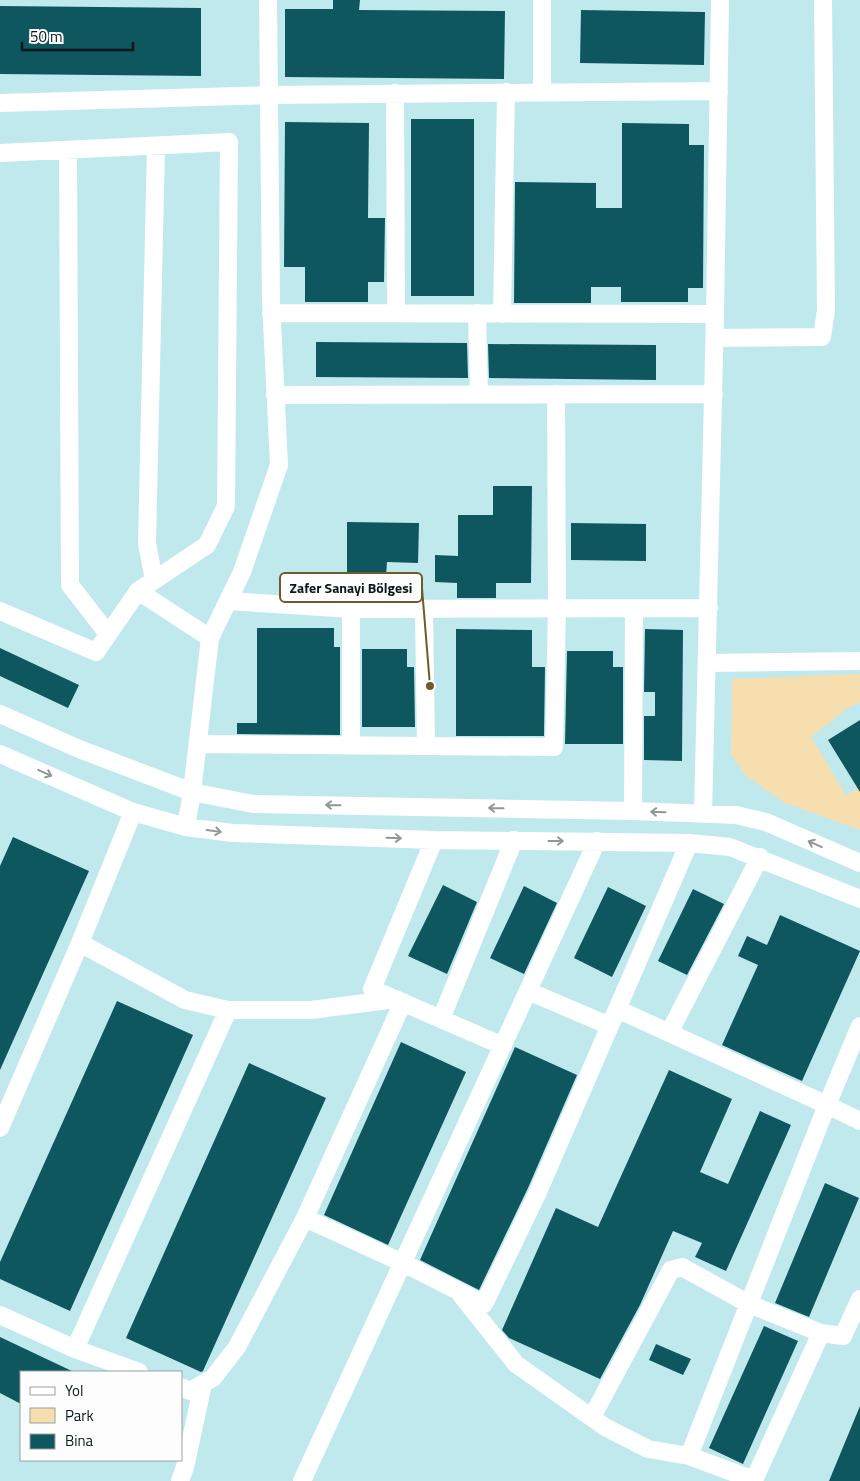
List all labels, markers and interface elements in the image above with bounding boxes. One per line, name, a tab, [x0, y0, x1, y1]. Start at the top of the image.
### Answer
scale bar	[22, 20, 134, 52]
text: 50 m	[30, 25, 63, 48]
callout: Zafer Sanayi Bölgesi	[280, 573, 422, 602]
text: Zafer Sanayi Bölgesi	[290, 577, 412, 598]
one-way arrow	[37, 769, 52, 779]
one-way arrow	[326, 801, 342, 810]
one-way arrow	[488, 803, 504, 813]
one-way arrow	[650, 807, 666, 816]
one-way arrow	[206, 826, 222, 836]
one-way arrow	[386, 834, 402, 843]
one-way arrow	[548, 836, 564, 846]
one-way arrow	[808, 838, 823, 848]
legend	[20, 1371, 182, 1461]
text: Yol	[65, 1379, 83, 1402]
text: Park	[65, 1404, 94, 1427]
text: Bina	[65, 1429, 94, 1452]

